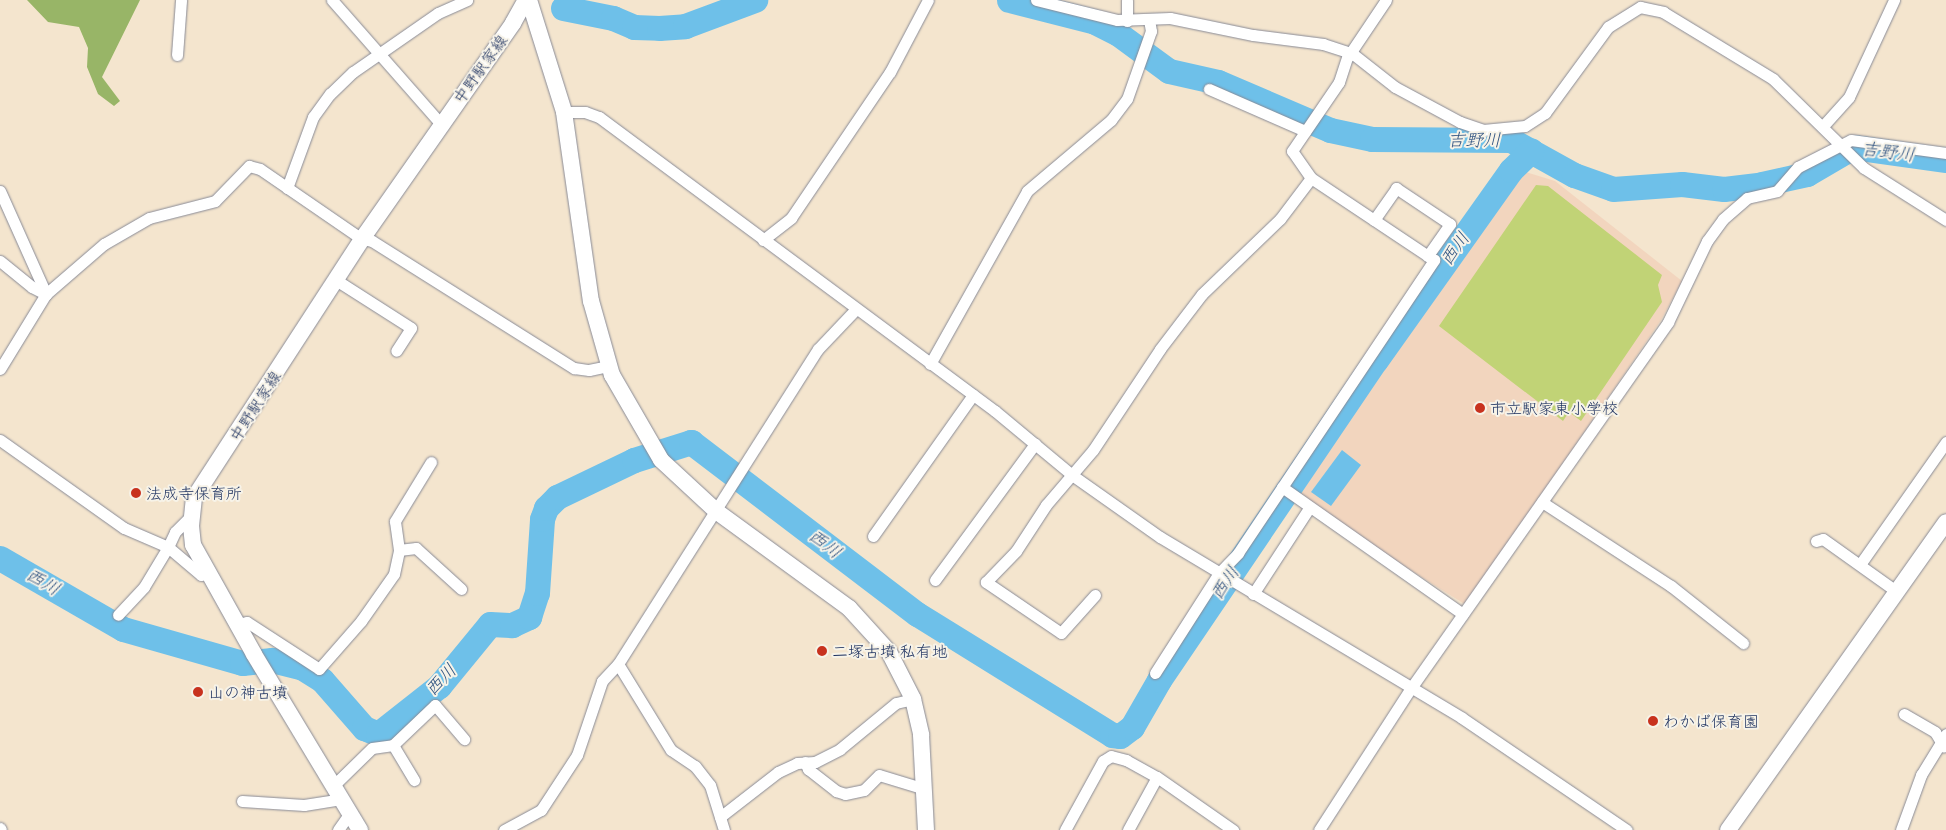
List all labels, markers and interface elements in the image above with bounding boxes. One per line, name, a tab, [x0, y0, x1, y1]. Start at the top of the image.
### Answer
street label: 中野駅家線	[449, 31, 511, 107]
water label: 吉野川	[1447, 129, 1501, 151]
water label: 吉野川	[1860, 138, 1916, 166]
water label: 西川	[1436, 228, 1474, 270]
street label: 中野駅家線	[225, 367, 285, 445]
place label: 市立駅家東小学校	[1490, 398, 1618, 418]
marker: 市立駅家東小学校	[1474, 402, 1486, 414]
place label: 法成寺保育所	[146, 483, 242, 503]
marker: 法成寺保育所	[130, 487, 142, 499]
water label: 西川	[804, 525, 846, 563]
water label: 西川	[1206, 562, 1244, 604]
water label: 西川	[22, 564, 64, 600]
place label: 二塚古墳 私有地	[832, 641, 948, 661]
marker: 二塚古墳 私有地	[816, 645, 828, 657]
water label: 西川	[421, 660, 461, 700]
place label: 山の神古墳	[208, 682, 288, 702]
marker: 山の神古墳	[192, 686, 204, 698]
place label: わかば保育園	[1663, 711, 1759, 731]
marker: わかば保育園	[1647, 715, 1659, 727]

